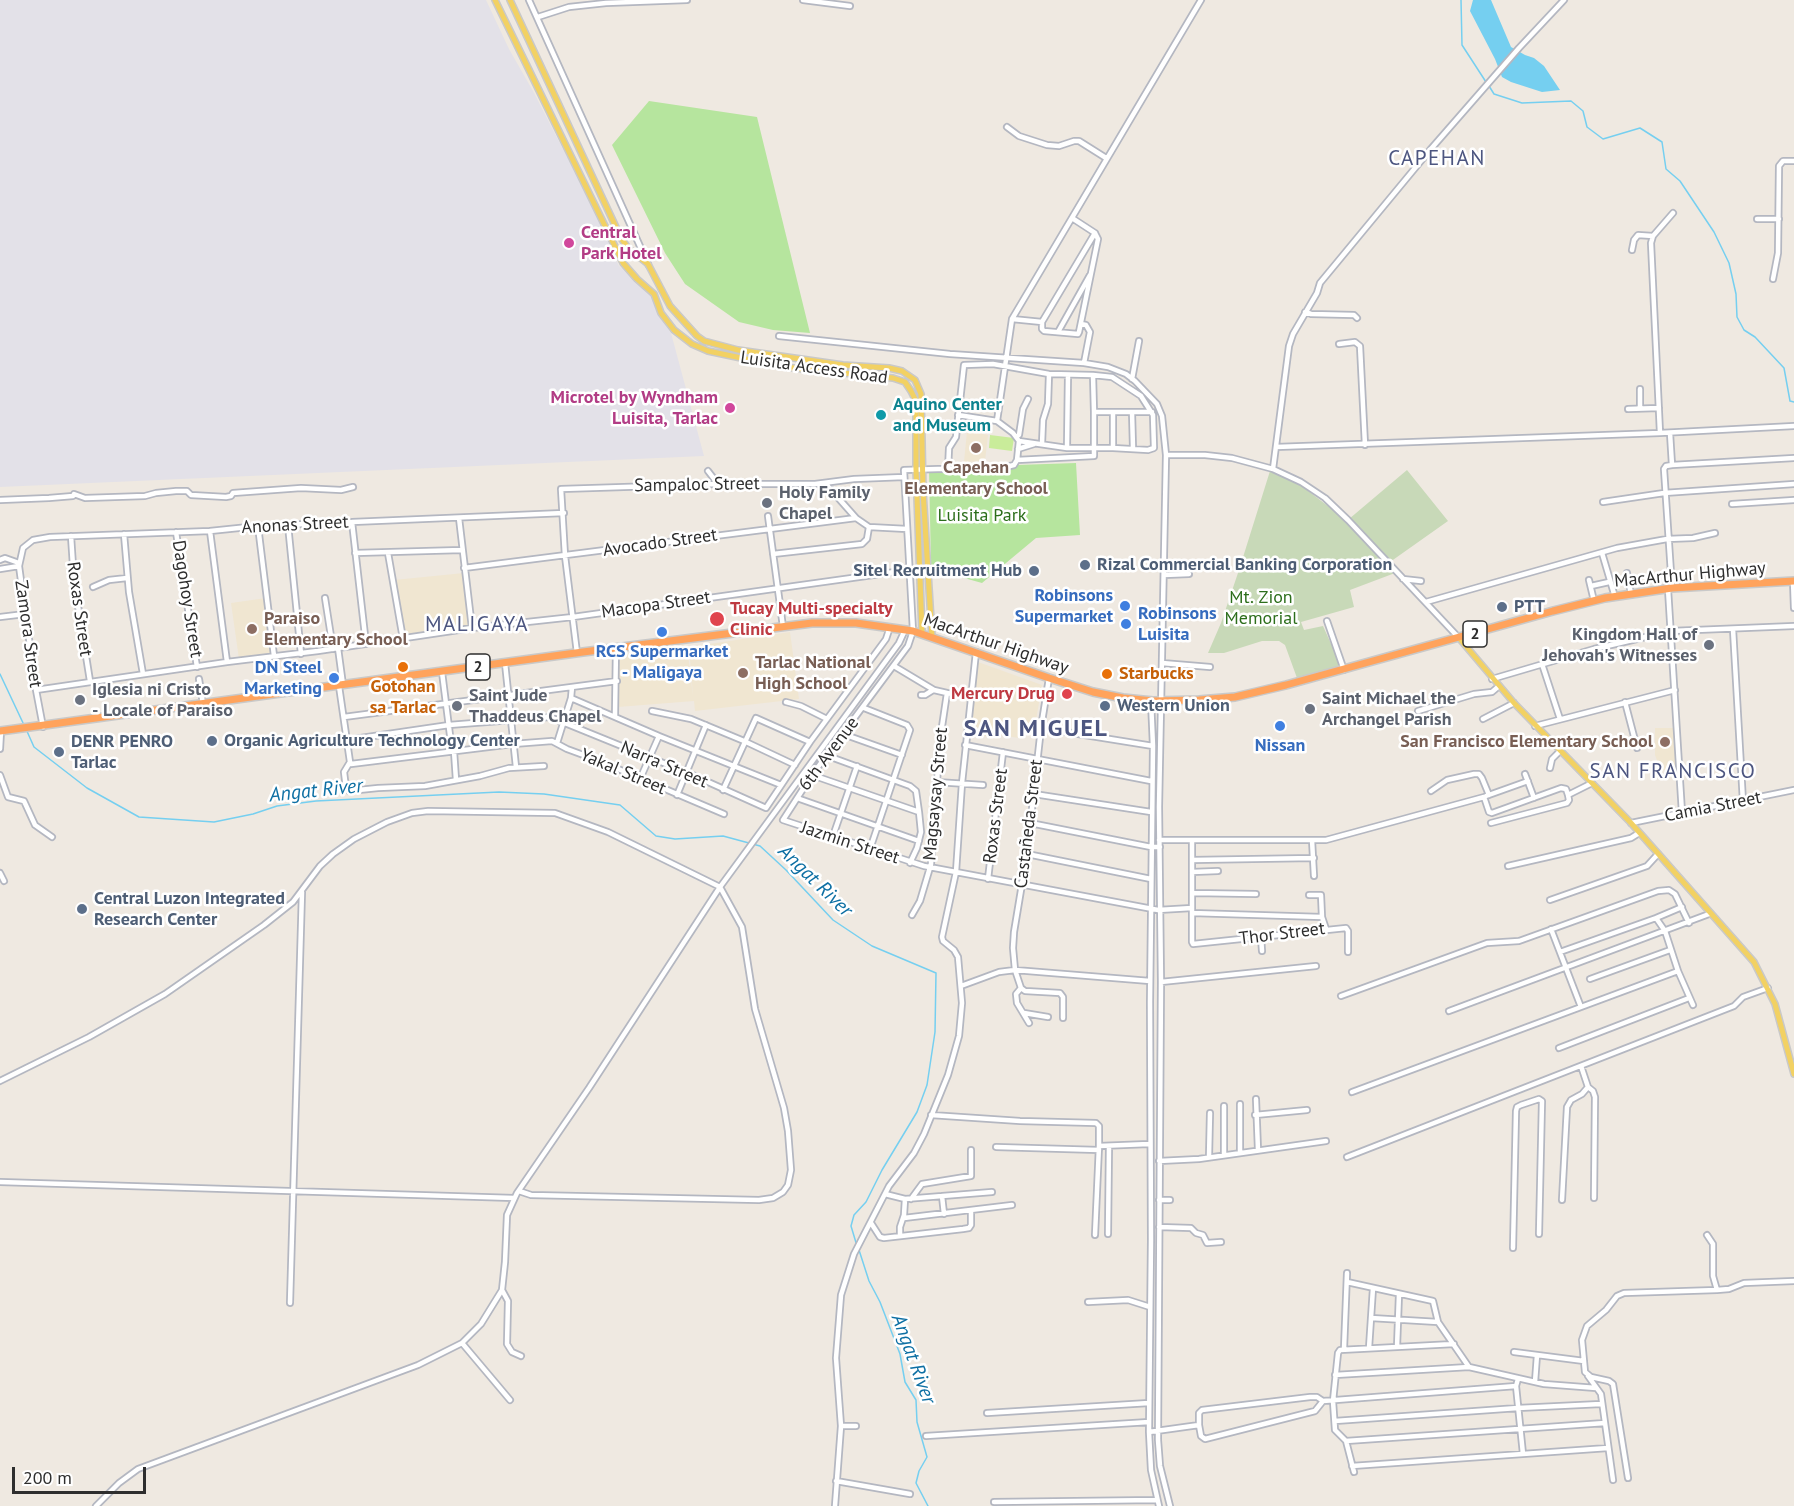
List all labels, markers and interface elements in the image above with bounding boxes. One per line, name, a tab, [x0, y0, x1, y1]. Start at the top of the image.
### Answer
district label: CAPEHAN	[1388, 146, 1486, 172]
place label: Central Park Hotel	[581, 222, 661, 264]
marker: Central Park Hotel	[562, 236, 576, 250]
street label: Luisita Access Road	[739, 347, 889, 389]
place label: Microtel by Wyndham Luisita, Tarlac	[550, 387, 718, 430]
place label: Aquino Center and Museum	[893, 394, 1002, 436]
marker: Microtel by Wyndham Luisita, Tarlac	[723, 401, 737, 415]
marker: Aquino Center and Museum	[874, 408, 888, 422]
marker: Capehan Elementary School	[969, 441, 983, 455]
place label: Capehan Elementary School	[904, 457, 1048, 500]
street label: Sampaloc Street	[634, 473, 760, 497]
place label: Holy Family Chapel	[779, 482, 870, 524]
marker: Holy Family Chapel	[760, 496, 774, 510]
park label: Luisita Park	[938, 505, 1026, 527]
street label: Anonas Street	[241, 511, 349, 539]
street label: Avocado Street	[601, 524, 719, 562]
street label: Dagohoy Street	[167, 539, 207, 659]
place label: Rizal Commercial Banking Corporation	[1097, 554, 1392, 576]
marker: Rizal Commercial Banking Corporation	[1078, 558, 1092, 572]
street label: MacArthur Highway	[1613, 558, 1767, 592]
street label: Roxas Street	[62, 560, 96, 658]
place label: Sitel Recruitment Hub	[853, 560, 1022, 582]
marker: Sitel Recruitment Hub	[1027, 564, 1041, 578]
street label: Zamora Street	[10, 579, 46, 689]
place label: Robinsons Supermarket	[1015, 585, 1113, 628]
street label: Macopa Street	[600, 587, 712, 623]
park label: Mt. Zion Memorial	[1225, 587, 1297, 630]
place label: PTT	[1514, 596, 1545, 618]
place label: Tucay Multi-specialty Clinic	[730, 598, 893, 640]
marker: Robinsons Supermarket	[1118, 599, 1132, 613]
marker: PTT	[1495, 600, 1509, 614]
place label: Robinsons Luisita	[1138, 603, 1217, 646]
place label: Paraiso Elementary School	[264, 608, 408, 650]
street label: MacArthur Highway	[921, 609, 1071, 679]
marker: Tucay Multi-specialty Clinic	[708, 610, 726, 628]
district label: MALIGAYA	[425, 612, 529, 638]
marker: Robinsons Luisita	[1119, 617, 1133, 631]
road number: 2	[1463, 621, 1487, 647]
marker: Paraiso Elementary School	[245, 622, 259, 636]
place label: Kingdom Hall of Jehovah's Witnesses	[1542, 624, 1697, 666]
marker: RCS Supermarket - Maligaya	[655, 625, 669, 639]
marker: Kingdom Hall of Jehovah's Witnesses	[1702, 638, 1716, 652]
place label: RCS Supermarket - Maligaya	[596, 641, 728, 684]
place label: Tarlac National High School	[755, 652, 871, 694]
road number: 2	[466, 654, 490, 680]
place label: DN Steel Marketing	[244, 657, 322, 700]
marker: Gotohan sa Tarlac	[396, 660, 410, 674]
place label: Starbucks	[1119, 663, 1194, 685]
marker: Tarlac National High School	[736, 666, 750, 680]
marker: Starbucks	[1100, 667, 1114, 681]
marker: DN Steel Marketing	[327, 671, 341, 685]
place label: Gotohan sa Tarlac	[370, 676, 436, 718]
place label: Iglesia ni Cristo - Locale of Paraiso	[92, 679, 233, 722]
place label: Mercury Drug	[951, 683, 1055, 705]
place label: Saint Jude Thaddeus Chapel	[469, 685, 601, 728]
marker: Mercury Drug	[1060, 687, 1074, 701]
place label: Saint Michael the Archangel Parish	[1322, 688, 1456, 730]
marker: Iglesia ni Cristo - Locale of Paraiso	[73, 693, 87, 707]
place label: Western Union	[1117, 695, 1230, 717]
marker: Saint Jude Thaddeus Chapel	[450, 699, 464, 713]
marker: Western Union	[1098, 699, 1112, 713]
marker: Saint Michael the Archangel Parish	[1303, 702, 1317, 716]
street label: 6th Avenue	[794, 713, 864, 795]
district label: SAN MIGUEL	[964, 715, 1108, 743]
marker: Nissan	[1273, 719, 1287, 733]
street label: Magsaysay Street	[919, 727, 953, 861]
place label: Organic Agriculture Technology Center	[224, 730, 520, 752]
place label: DENR PENRO Tarlac	[71, 731, 173, 774]
place label: San Francisco Elementary School	[1400, 731, 1653, 753]
marker: Organic Agriculture Technology Center	[205, 734, 219, 748]
place label: Nissan	[1255, 735, 1305, 757]
marker: San Francisco Elementary School	[1658, 735, 1672, 749]
street label: Narra Street	[617, 737, 711, 793]
street label: Yakal Street	[577, 744, 669, 800]
marker: DENR PENRO Tarlac	[52, 745, 66, 759]
street label: Castañeda Street	[1010, 758, 1048, 890]
district label: SAN FRANCISCO	[1590, 759, 1756, 785]
street label: Roxas Street	[979, 767, 1013, 865]
water label: Angat River	[268, 774, 364, 808]
street label: Camia Street	[1663, 787, 1763, 827]
street label: Jazmin Street	[798, 817, 902, 869]
water label: Angat River	[773, 840, 857, 922]
place label: Central Luzon Integrated Research Center	[94, 888, 285, 930]
marker: Central Luzon Integrated Research Center	[75, 902, 89, 916]
street label: Thor Street	[1238, 918, 1326, 950]
water label: Angat River	[886, 1311, 940, 1407]
scale bar	[15, 1455, 148, 1493]
text: 200 m	[23, 1466, 72, 1489]

